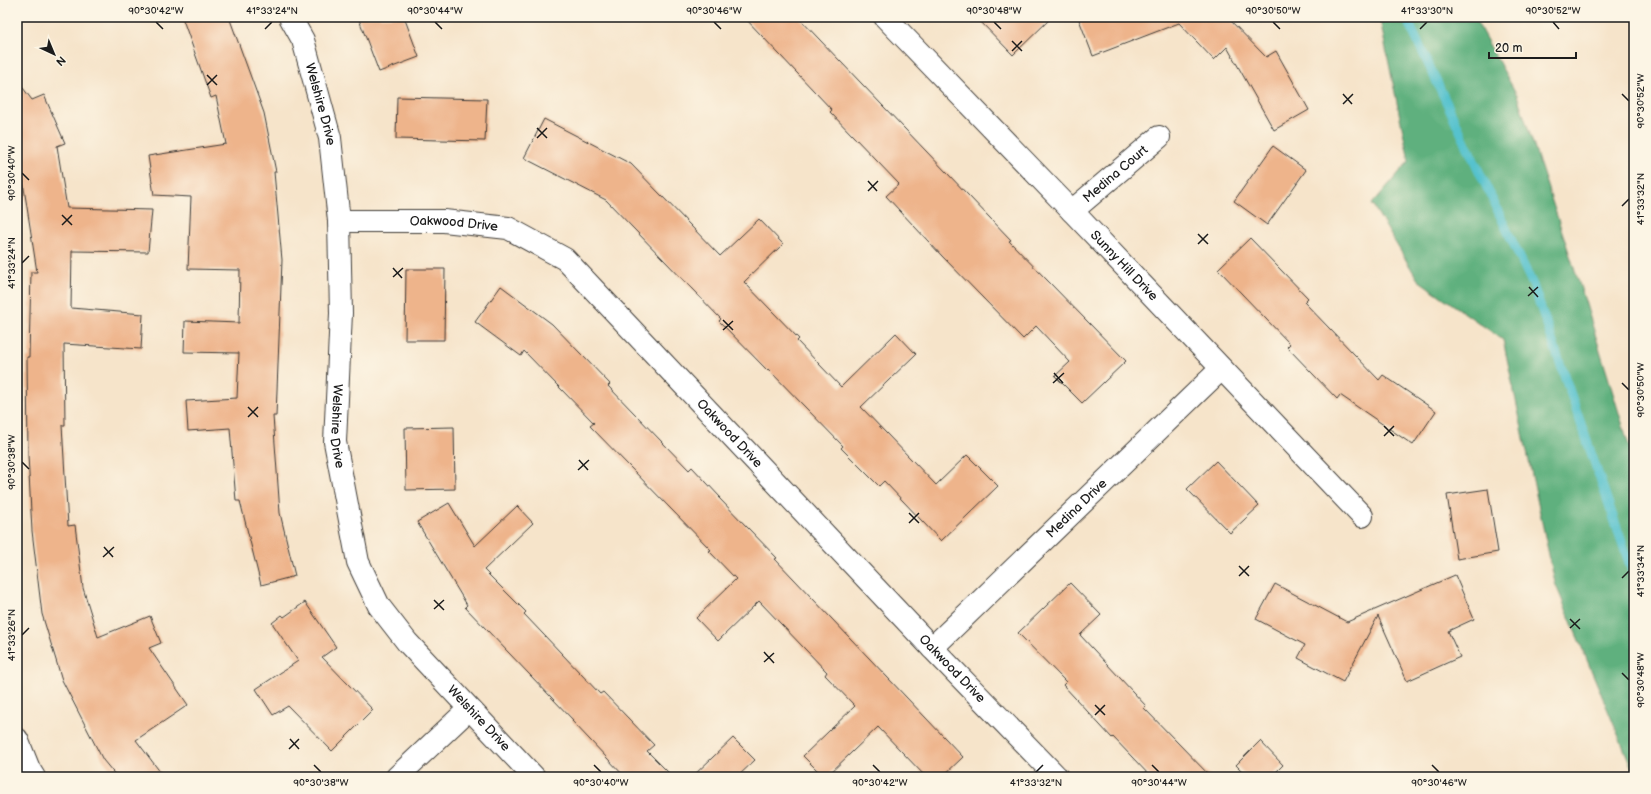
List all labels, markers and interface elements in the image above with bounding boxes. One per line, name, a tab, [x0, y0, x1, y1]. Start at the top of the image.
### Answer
text: 90°30'42"W	[128, 5, 184, 17]
text: 41°33'24"N	[246, 5, 298, 17]
text: 90°30'44"W	[407, 5, 463, 17]
text: 90°30'46"W	[686, 5, 742, 17]
text: 90°30'48"W	[966, 5, 1022, 17]
text: 90°30'50"W	[1246, 5, 1301, 17]
text: 41°33'30"N	[1401, 5, 1453, 17]
text: 90°30'52"W	[1525, 5, 1581, 17]
north arrow	[34, 34, 74, 74]
scale bar	[1489, 34, 1576, 60]
text: 20 m	[1495, 41, 1522, 56]
text: N	[53, 53, 68, 68]
street label: Welshire Drive	[302, 61, 339, 146]
text: 90°30'52"W	[1635, 73, 1647, 129]
street label: Medina Court	[1080, 142, 1151, 206]
text: 90°30'40"W	[6, 145, 18, 201]
text: 41°33'32"N	[1635, 173, 1647, 225]
street label: Oakwood Drive	[410, 213, 499, 235]
street label: Sunny Hill Drive	[1087, 227, 1161, 304]
text: 41°33'24"N	[6, 237, 18, 289]
text: 90°30'50"W	[1635, 363, 1647, 418]
street label: Welshire Drive	[326, 384, 348, 470]
street label: Oakwood Drive	[693, 396, 766, 471]
text: 90°30'38"W	[6, 434, 18, 490]
street label: Medina Drive	[1043, 475, 1111, 541]
text: 41°33'34"N	[1635, 545, 1647, 597]
text: 41°33'26"N	[6, 609, 18, 661]
street label: Oakwood Drive	[916, 631, 989, 706]
text: 90°30'48"W	[1635, 652, 1647, 708]
street label: Welshire Drive	[444, 682, 514, 755]
text: 90°30'38"W	[293, 777, 349, 789]
text: 90°30'40"W	[573, 777, 629, 789]
text: 90°30'42"W	[852, 777, 908, 789]
text: 41°33'32"N	[1010, 777, 1062, 789]
text: 90°30'44"W	[1131, 777, 1187, 789]
text: 90°30'46"W	[1411, 777, 1467, 789]

